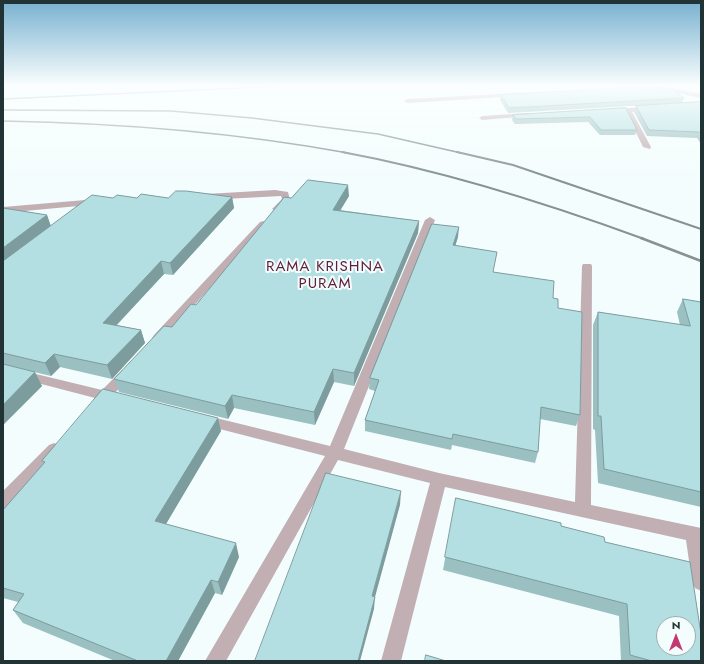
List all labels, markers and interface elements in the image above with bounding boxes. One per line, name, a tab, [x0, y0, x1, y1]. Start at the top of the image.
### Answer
district label: RAMA KRISHNA PURAM	[266, 258, 384, 293]
north arrow	[656, 616, 696, 656]
text: N	[672, 617, 680, 633]

